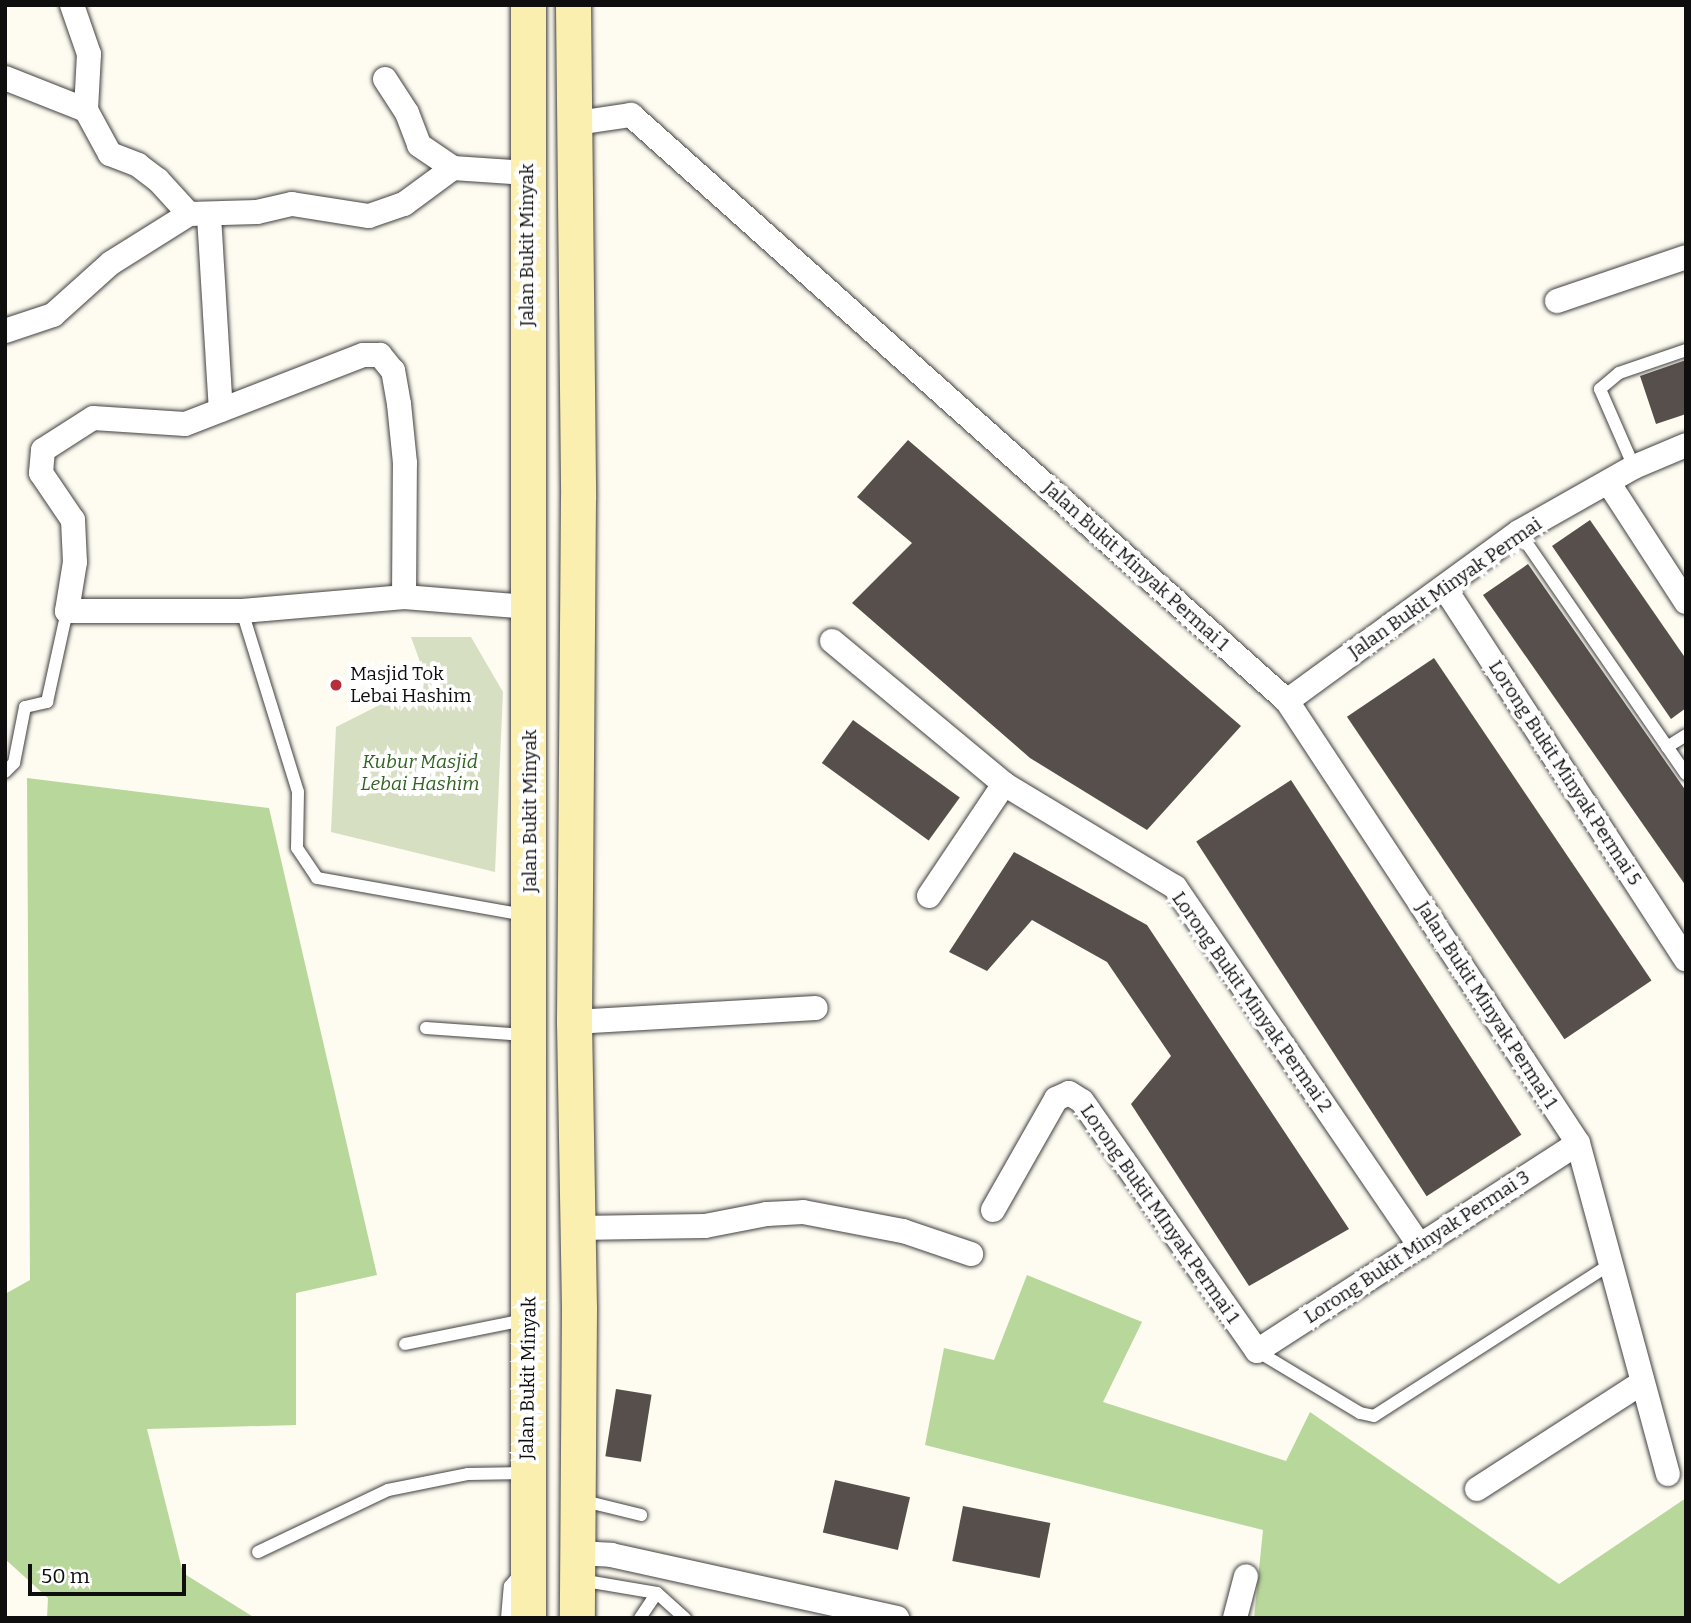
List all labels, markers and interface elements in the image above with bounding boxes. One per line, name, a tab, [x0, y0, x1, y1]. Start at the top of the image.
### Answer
street label: Jalan Bukit Minyak	[516, 163, 538, 327]
street label: Jalan Bukit Minyak Permai 1	[1038, 477, 1234, 655]
street label: Jalan Bukit Minyak Permai	[1344, 513, 1546, 663]
street label: Lorong Bukit Minyak Permai 5	[1484, 656, 1646, 890]
place label: Masjid Tok Lebai Hashim	[350, 663, 471, 707]
marker: Masjid Tok Lebai Hashim	[328, 677, 344, 693]
street label: Jalan Bukit Minyak	[519, 729, 541, 893]
park label: Kubur Masjid Lebai Hashim	[360, 751, 480, 795]
street label: Lorong Bukit Minyak Permai 2	[1167, 888, 1337, 1116]
street label: Jalan Bukit Minyak Permai 1	[1411, 897, 1563, 1113]
street label: Lorong Bukit MInyak Permai 1	[1076, 1100, 1244, 1328]
street label: Lorong Bukit Minyak Permai 3	[1300, 1166, 1534, 1328]
street label: Jalan Bukit Minyak	[515, 1296, 541, 1460]
scale bar	[32, 1550, 189, 1594]
text: 50 m	[41, 1563, 90, 1589]

